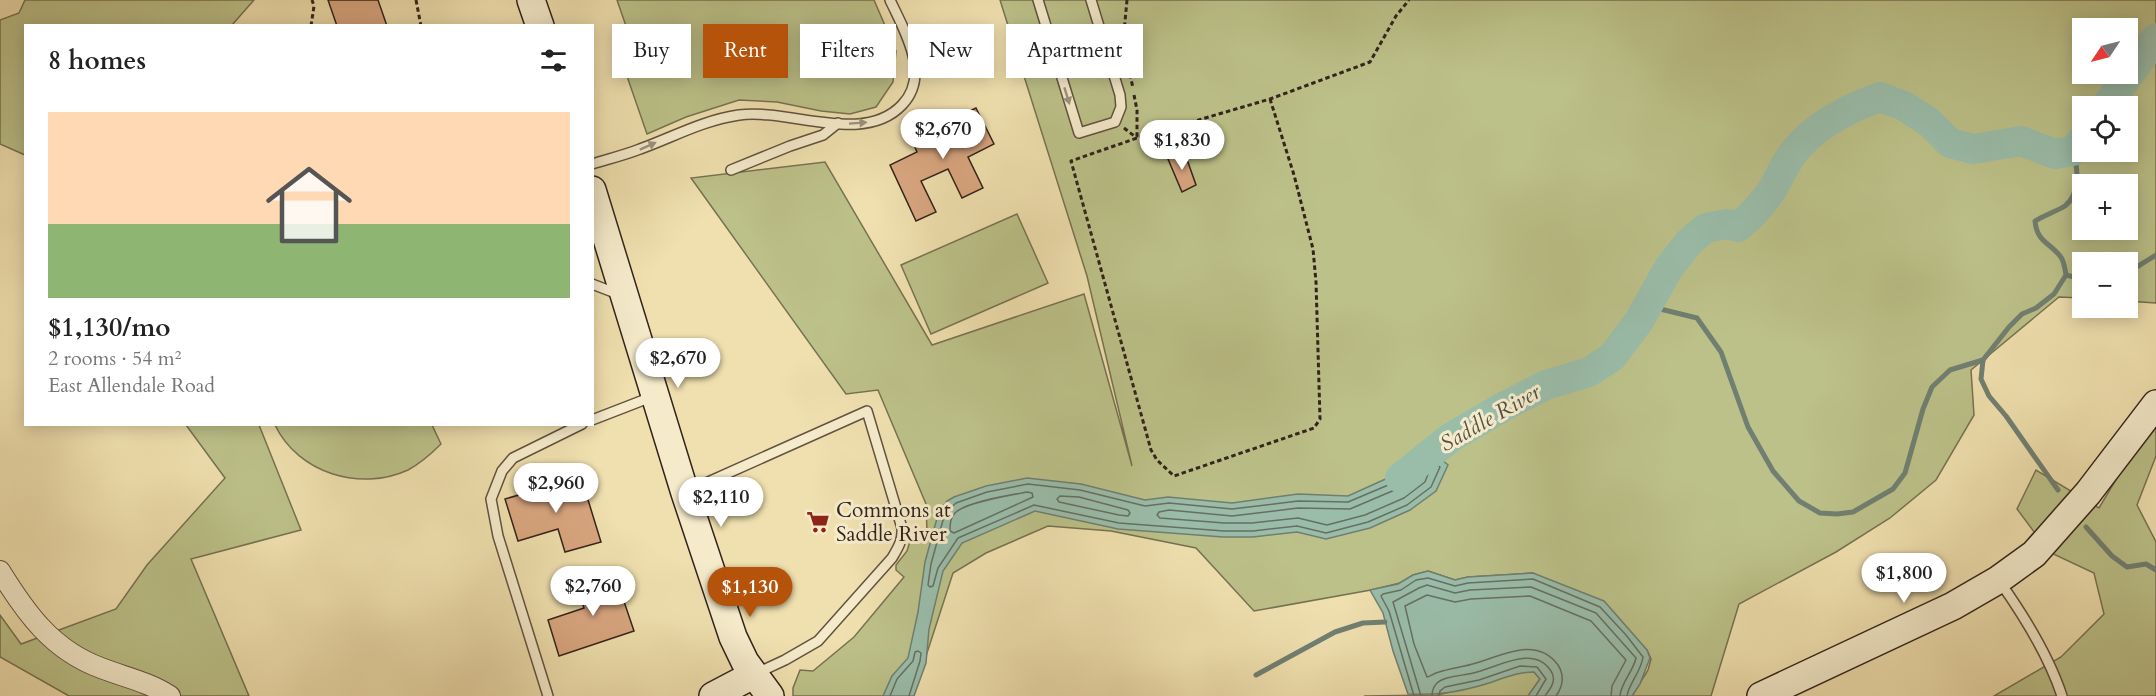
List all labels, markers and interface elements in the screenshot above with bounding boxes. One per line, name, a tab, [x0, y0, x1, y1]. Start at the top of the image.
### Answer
north arrow	[2072, 18, 2138, 84]
map controls	[2072, 18, 2138, 318]
chip: Buy	[612, 24, 691, 78]
chip: Rent	[703, 24, 788, 78]
chip: Filters	[800, 24, 896, 78]
chip: New	[908, 24, 994, 78]
chip: Apartment	[1006, 24, 1143, 78]
text: 8 homes	[48, 43, 146, 78]
icon: filters	[537, 44, 570, 77]
one-way arrow	[1063, 87, 1072, 105]
button: locate	[2072, 96, 2138, 162]
pin: $2,670	[894, 109, 992, 160]
text: $2,670	[914, 115, 972, 142]
one-way arrow	[848, 119, 867, 128]
pin: $1,830	[1133, 120, 1231, 171]
text: $1,830	[1153, 126, 1211, 153]
one-way arrow	[639, 141, 657, 150]
icon: home	[255, 151, 363, 259]
button: +	[2072, 174, 2138, 240]
button: −	[2072, 252, 2138, 318]
text: $1,130/mo	[48, 310, 171, 345]
pin: $2,670	[629, 338, 727, 389]
text: $2,670	[649, 344, 707, 371]
text: 2 rooms · 54 m²	[48, 345, 181, 372]
text: East Allendale Road	[48, 372, 215, 399]
water label: Saddle River	[1434, 377, 1546, 459]
pin: $2,960	[507, 463, 605, 514]
text: $2,960	[527, 469, 585, 496]
pin: $2,110	[672, 477, 770, 528]
text: $2,110	[692, 483, 750, 510]
place label: Commons at Saddle River	[836, 496, 951, 549]
supermarket icon: Commons at Saddle River	[805, 509, 831, 535]
pin: $1,800	[1855, 553, 1953, 604]
text: $1,800	[1875, 559, 1933, 586]
pin: $2,760	[544, 566, 642, 617]
pin: $1,130	[701, 567, 799, 618]
text: $2,760	[564, 572, 622, 599]
text: $1,130	[721, 573, 779, 600]

